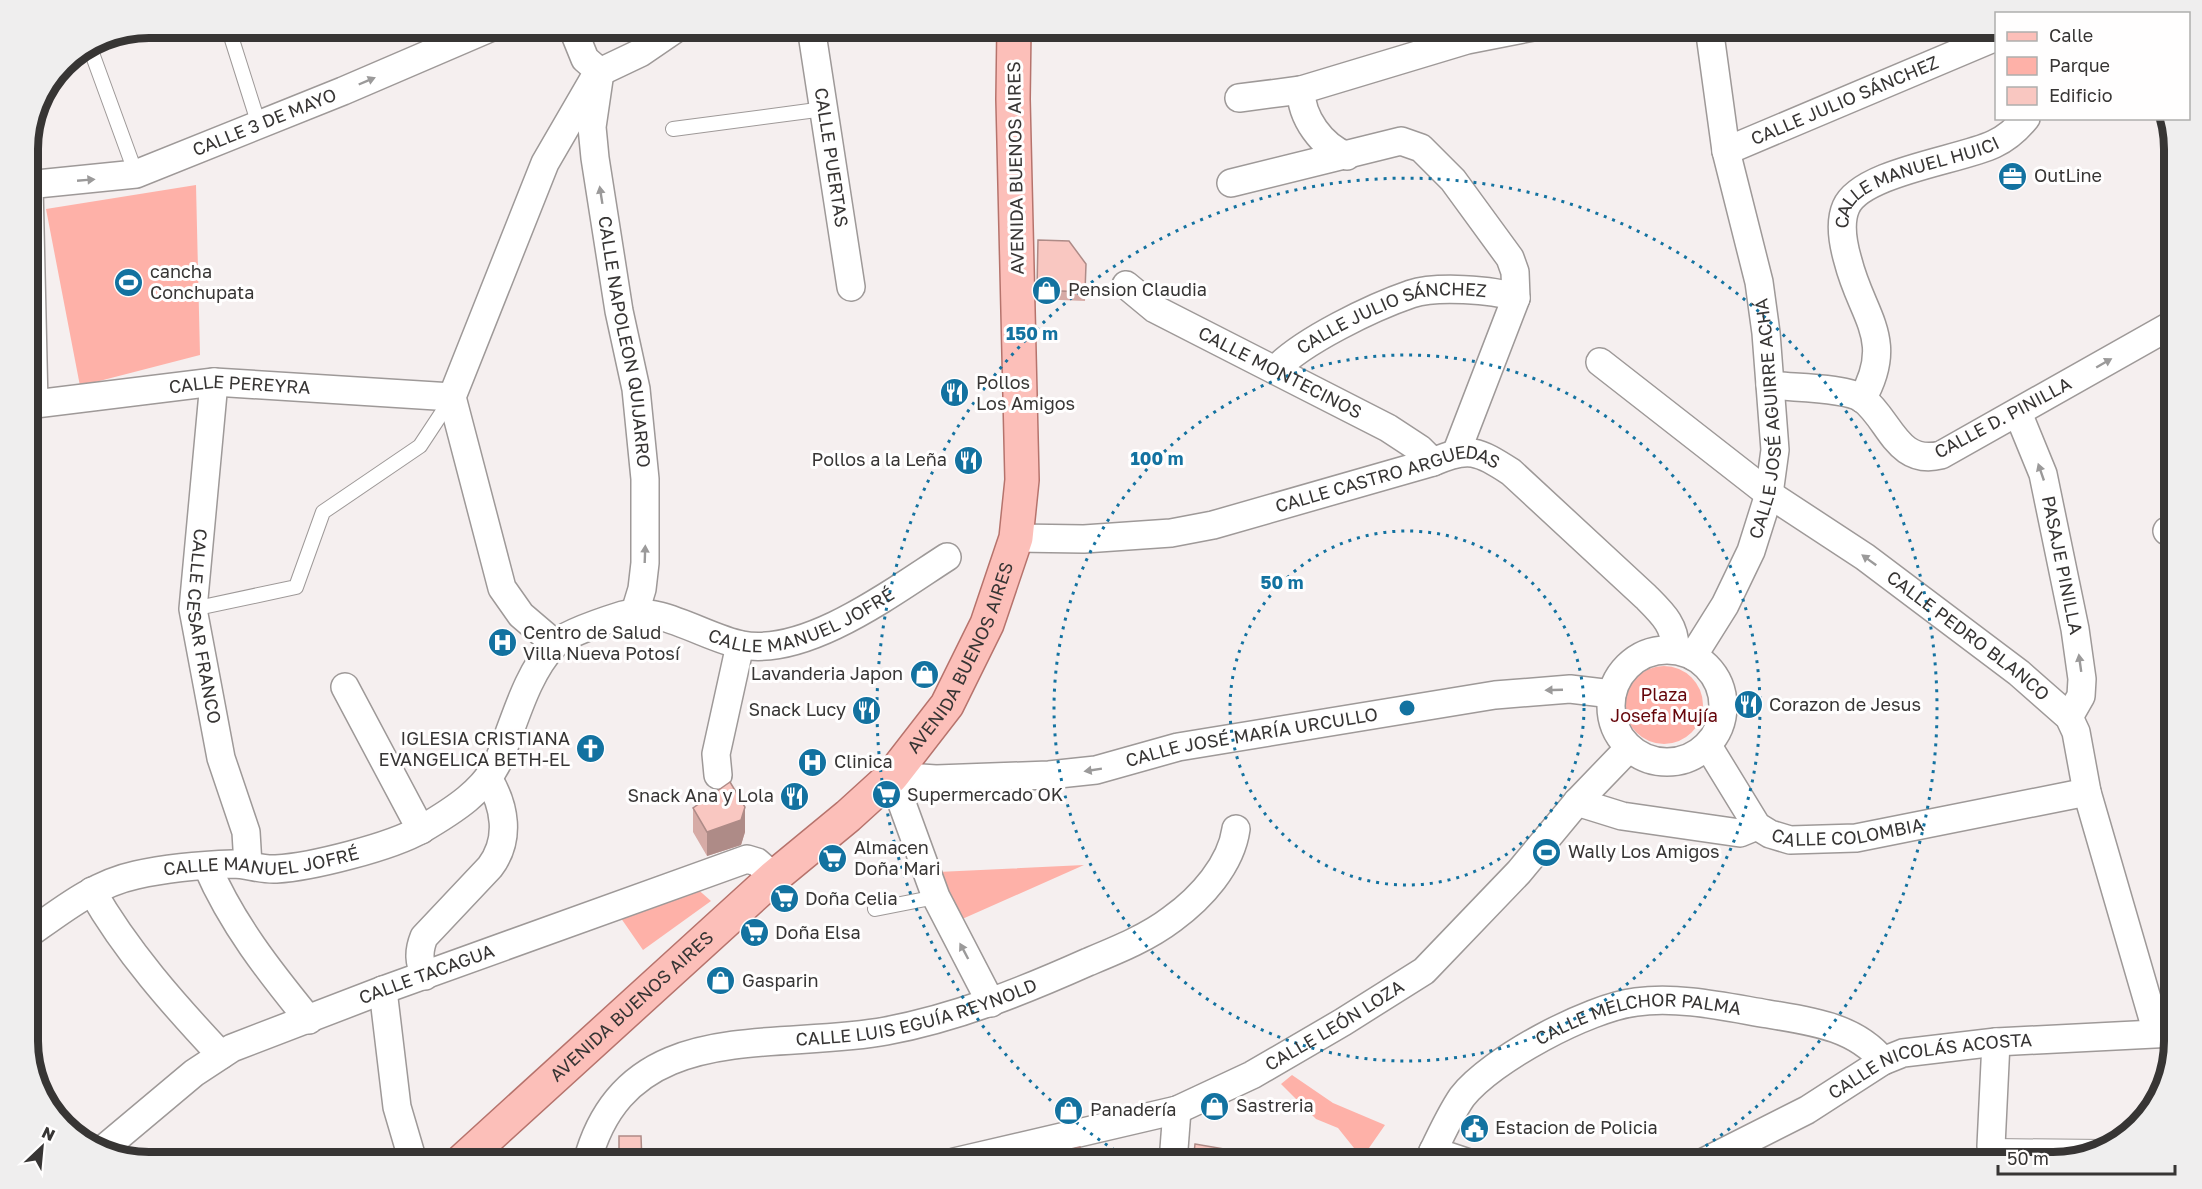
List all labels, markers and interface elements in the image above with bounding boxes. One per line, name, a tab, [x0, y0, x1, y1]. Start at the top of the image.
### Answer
legend	[1995, 12, 2190, 120]
text: Calle	[2049, 24, 2093, 46]
street label: CALLE JULIO SÁNCHEZ	[1747, 51, 1942, 149]
text: Parque	[2049, 54, 2110, 76]
street label: AVENIDA BUENOS AIRES	[1002, 61, 1028, 275]
one-way arrow	[358, 76, 376, 85]
street label: CALLE 3 DE MAYO	[189, 83, 339, 160]
text: Edificio	[2049, 84, 2113, 106]
street label: CALLE PUERTAS	[810, 86, 854, 229]
street label: CALLE MANUEL HUICI	[1830, 131, 2003, 229]
office icon: OutLine	[1997, 160, 2029, 192]
place label: OutLine	[2034, 164, 2102, 186]
one-way arrow	[76, 175, 95, 185]
one-way arrow	[596, 186, 605, 205]
street label: CALLE NAPOLEON QUIJARRO	[594, 214, 656, 469]
place label: cancha Conchupata	[150, 260, 254, 303]
sports icon: cancha Conchupata	[113, 266, 145, 298]
shop icon: Pension Claudia	[1031, 274, 1063, 306]
street label: CALLE JULIO SÁNCHEZ	[1292, 277, 1488, 358]
place label: Pension Claudia	[1068, 278, 1207, 300]
street label: CALLE JOSÉ AGUIRRE ACHÁ	[1744, 297, 1785, 541]
street label: CALLE MONTECINOS	[1195, 321, 1366, 423]
text: 150 m	[1006, 322, 1058, 344]
one-way arrow	[2096, 357, 2112, 368]
street label: CALLE PEREYRA	[167, 370, 311, 398]
place label: Pollos Los Amigos	[976, 371, 1075, 414]
street label: CALLE D. PINILLA	[1930, 372, 2075, 463]
restaurant icon: Pollos Los Amigos	[939, 377, 971, 409]
street label: CALLE CASTRO ARGUEDAS	[1273, 440, 1504, 517]
restaurant icon: Pollos a la Leña	[952, 444, 984, 476]
text: 100 m	[1131, 447, 1183, 469]
place label: Pollos a la Leña	[812, 448, 947, 470]
one-way arrow	[2036, 463, 2046, 481]
street label: PASAJE PINILLA	[2038, 494, 2088, 636]
street label: CALLE CESAR FRANCO	[183, 528, 226, 726]
one-way arrow	[640, 545, 650, 564]
one-way arrow	[1862, 554, 1878, 566]
street label: AVENIDA BUENOS AIRES	[902, 559, 1017, 757]
street label: CALLE PEDRO BLANCO	[1883, 565, 2055, 705]
text: 50 m	[1261, 571, 1303, 593]
street label: CALLE MANUEL JOFRÉ	[705, 582, 898, 656]
place label: Centro de Salud Villa Nueva Potosí	[523, 621, 681, 664]
hospital icon: Centro de Salud Villa Nueva Potosí	[486, 627, 518, 659]
one-way arrow	[2075, 653, 2084, 672]
shop icon: Lavanderia Japon	[908, 658, 940, 690]
place label: Lavanderia Japon	[751, 662, 903, 684]
park label: Plaza Josefa Mujía	[1610, 683, 1718, 726]
one-way arrow	[1544, 685, 1563, 694]
restaurant icon: Corazon de Jesus	[1732, 689, 1764, 721]
place label: Corazon de Jesus	[1769, 693, 1921, 715]
restaurant icon: Snack Lucy	[851, 694, 883, 726]
place label: Snack Lucy	[748, 698, 846, 720]
centre of rings	[1397, 698, 1417, 718]
street label: CALLE JOSÉ MARÍA URCULLO	[1123, 702, 1379, 771]
place label: IGLESIA CRISTIANA EVANGELICA BETH-EL	[378, 727, 570, 770]
church icon: IGLESIA CRISTIANA EVANGELICA BETH-EL	[575, 733, 607, 765]
hospital icon: Clinica	[797, 746, 829, 778]
place label: Clinica	[834, 750, 893, 772]
one-way arrow	[1084, 766, 1103, 775]
supermarket icon: Supermercado OK	[870, 779, 902, 811]
restaurant icon: Snack Ana y Lola	[779, 780, 811, 812]
place label: Supermercado OK	[907, 783, 1063, 805]
place label: Snack Ana y Lola	[628, 784, 774, 806]
street label: CALLE COLOMBIA	[1769, 813, 1925, 851]
place label: Almacen Doña Mari	[854, 836, 941, 879]
sports icon: Wally Los Amigos	[1531, 836, 1563, 868]
place label: Wally Los Amigos	[1568, 840, 1720, 862]
street label: CALLE MANUEL JOFRÉ	[162, 841, 361, 880]
supermarket icon: Almacen Doña Mari	[817, 842, 849, 874]
supermarket icon: Doña Celia	[768, 883, 800, 915]
place label: Doña Celia	[805, 887, 898, 909]
supermarket icon: Doña Elsa	[738, 917, 770, 949]
place label: Doña Elsa	[775, 921, 861, 943]
street label: AVENIDA BUENOS AIRES	[545, 926, 717, 1086]
street label: CALLE TACAGUA	[356, 939, 497, 1008]
one-way arrow	[959, 942, 969, 959]
shop icon: Gasparin	[705, 965, 737, 997]
place label: Gasparin	[742, 969, 819, 991]
street label: CALLE LUIS EGUÍA REYNOLD	[795, 973, 1040, 1050]
street label: CALLE LEÓN LOZA	[1261, 975, 1408, 1075]
street label: CALLE MELCHOR PALMA	[1531, 988, 1743, 1049]
street label: CALLE NICOLÁS ACOSTA	[1824, 1028, 2032, 1103]
shop icon: Sastreria	[1199, 1090, 1231, 1122]
shop icon: Panadería	[1053, 1094, 1085, 1126]
place label: Sastreria	[1236, 1094, 1314, 1116]
place label: Panadería	[1090, 1098, 1177, 1120]
public building icon: Estacion de Policia	[1458, 1112, 1490, 1144]
place label: Estacion de Policia	[1495, 1116, 1658, 1138]
north arrow	[12, 1117, 72, 1177]
text: N	[39, 1122, 58, 1145]
scale bar	[1998, 1138, 2175, 1176]
text: 50 m	[2007, 1147, 2049, 1169]

